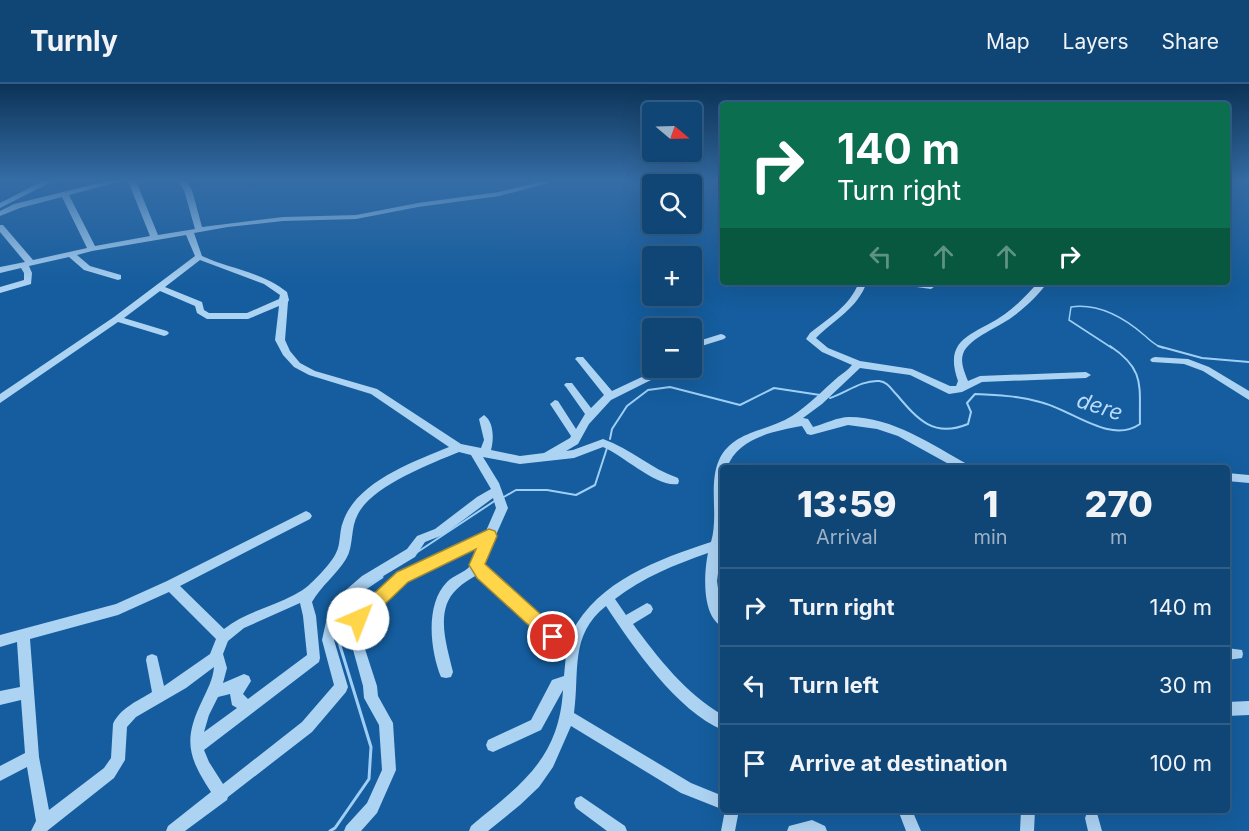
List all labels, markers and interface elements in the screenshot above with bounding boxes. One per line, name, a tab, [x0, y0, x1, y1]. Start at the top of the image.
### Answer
text: Turnly	[30, 24, 118, 58]
text: Map	[986, 29, 1030, 54]
text: Layers	[1063, 29, 1129, 54]
text: Share	[1162, 29, 1219, 54]
north arrow	[642, 102, 702, 162]
map controls	[642, 102, 702, 378]
text: 140 m	[837, 123, 960, 174]
icon: right	[738, 126, 816, 204]
button: search	[642, 174, 702, 234]
text: Turn right	[837, 174, 961, 207]
icon: left	[864, 240, 897, 273]
icon: ahead	[927, 240, 960, 273]
icon: ahead	[990, 240, 1023, 273]
icon: right	[1053, 240, 1086, 273]
button: +	[642, 246, 702, 306]
button: −	[642, 318, 702, 378]
water label: dere	[1074, 386, 1126, 426]
text: 13:59	[797, 482, 896, 526]
text: 1	[983, 482, 998, 526]
text: 270	[1085, 482, 1153, 526]
text: Arrival	[816, 525, 877, 549]
text: min	[973, 525, 1008, 549]
text: m	[1110, 525, 1128, 549]
position arrow	[326, 587, 390, 651]
icon: right	[738, 591, 771, 624]
text: Turn right	[789, 594, 895, 620]
text: 140 m	[1150, 594, 1212, 620]
pin	[527, 611, 578, 662]
icon: arrive	[536, 620, 569, 653]
icon: left	[738, 669, 771, 702]
text: Turn left	[789, 672, 879, 698]
text: 30 m	[1159, 672, 1212, 698]
icon: arrive	[738, 747, 771, 780]
text: Arrive at destination	[789, 750, 1008, 776]
text: 100 m	[1150, 750, 1212, 776]

